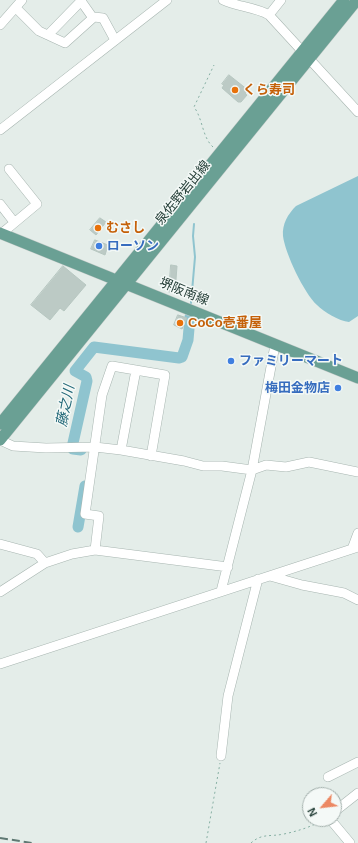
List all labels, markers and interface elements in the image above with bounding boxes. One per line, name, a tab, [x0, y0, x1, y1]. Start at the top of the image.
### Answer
place label: くら寿司	[243, 82, 295, 98]
marker: くら寿司	[230, 85, 240, 95]
street label: 泉佐野岩出線	[152, 158, 214, 228]
place label: むさし	[106, 220, 145, 236]
marker: むさし	[93, 223, 103, 233]
place label: ローソン	[107, 238, 159, 254]
marker: ローソン	[94, 241, 104, 251]
street label: 堺阪南線	[157, 275, 211, 309]
place label: CoCo壱番屋	[188, 315, 262, 331]
marker: CoCo壱番屋	[175, 318, 185, 328]
place label: ファミリーマート	[239, 353, 343, 369]
marker: ファミリーマート	[226, 356, 236, 366]
place label: 梅田金物店	[265, 380, 330, 396]
marker: 梅田金物店	[333, 383, 343, 393]
water label: 藤之川	[54, 384, 78, 428]
north arrow	[302, 787, 342, 827]
text: N	[305, 806, 319, 818]

